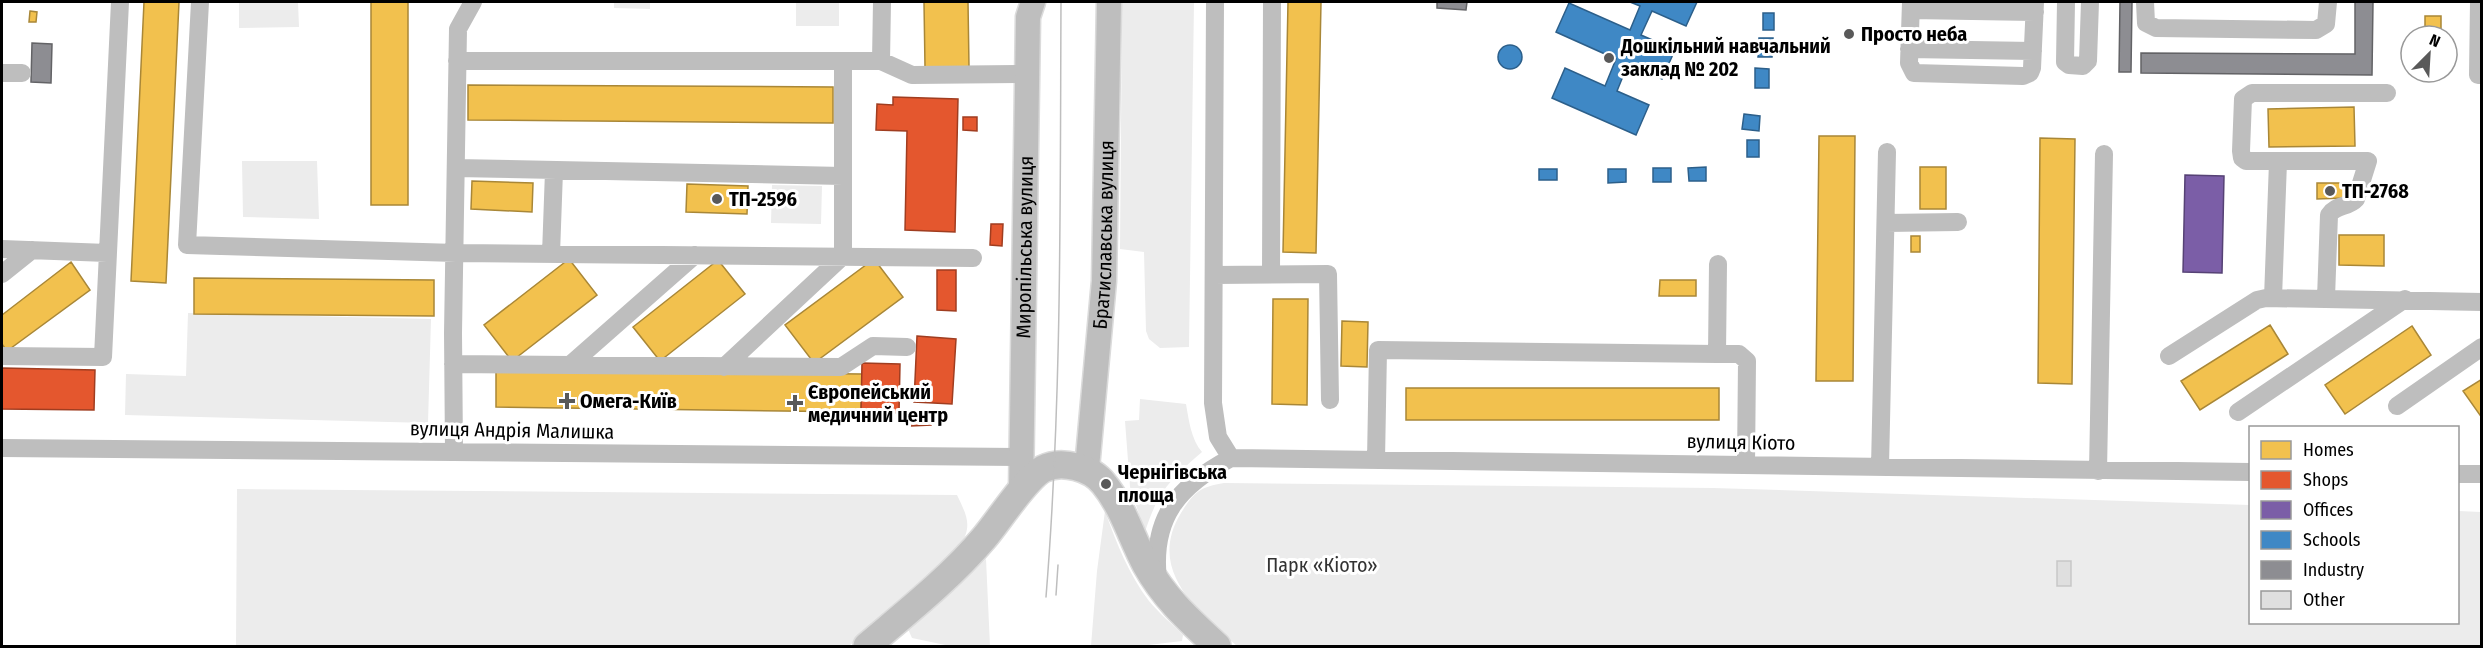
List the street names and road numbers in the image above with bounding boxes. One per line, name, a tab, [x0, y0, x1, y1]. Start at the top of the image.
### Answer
street label: Братиславська вулиця	[1088, 140, 1119, 330]
street label: Миропільська вулиця	[1011, 155, 1038, 339]
street label: вулиця Андрія Малишка	[410, 416, 614, 444]
street label: вулиця Кіото	[1686, 429, 1796, 455]

